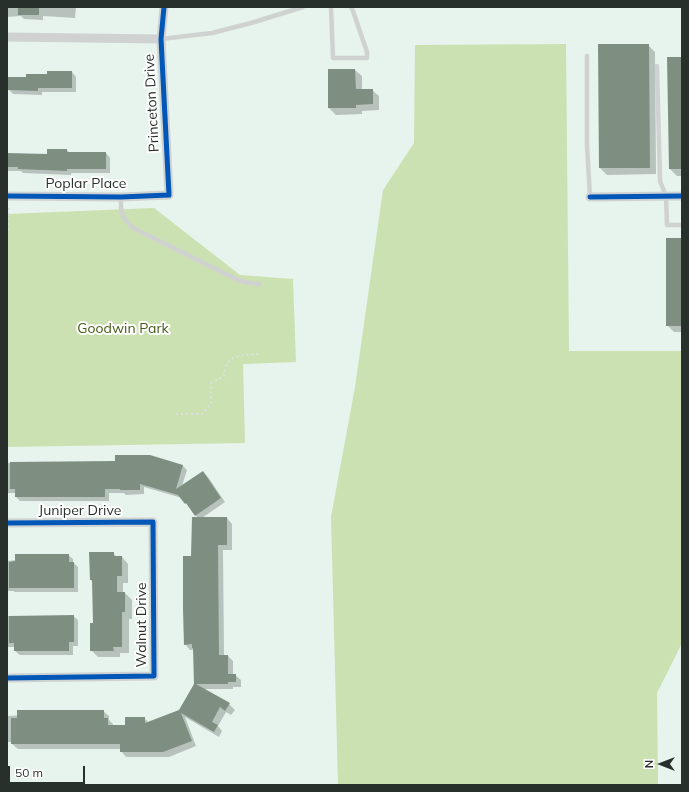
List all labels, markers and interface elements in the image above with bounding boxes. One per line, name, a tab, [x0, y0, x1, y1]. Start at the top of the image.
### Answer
street label: Princeton Drive	[141, 53, 163, 153]
street label: Poplar Place	[46, 176, 126, 192]
park label: Goodwin Park	[77, 321, 169, 337]
street label: Juniper Drive	[39, 503, 121, 519]
street label: Walnut Drive	[134, 582, 150, 668]
north arrow	[641, 744, 681, 784]
scale bar	[10, 758, 87, 784]
text: N	[642, 760, 656, 768]
text: 50 m	[15, 765, 43, 780]

